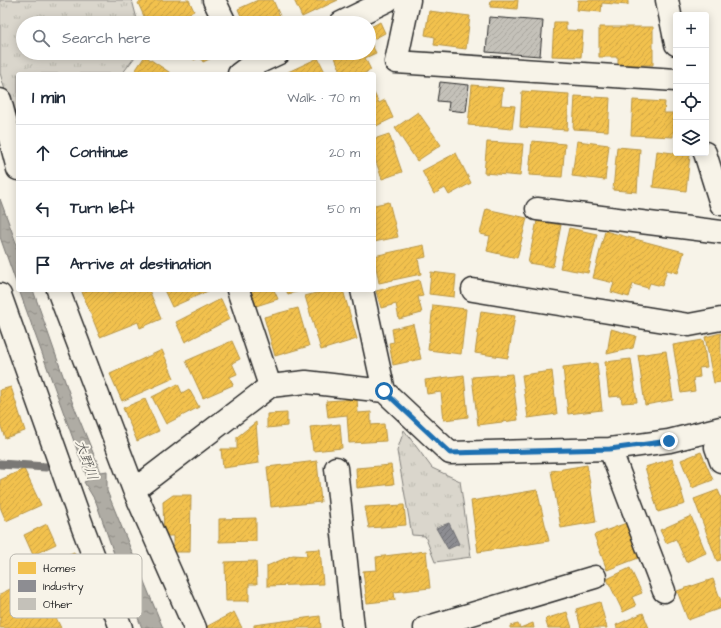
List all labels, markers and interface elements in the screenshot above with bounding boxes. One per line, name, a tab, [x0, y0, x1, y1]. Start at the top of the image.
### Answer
map controls	[673, 12, 709, 156]
button: +	[673, 12, 709, 48]
search box	[16, 16, 376, 60]
icon: search	[30, 27, 52, 49]
text: Search here	[62, 28, 151, 49]
button: −	[673, 48, 709, 84]
button: locate	[673, 84, 709, 120]
text: 1 min	[32, 86, 65, 110]
text: Walk · 70 m	[287, 89, 360, 107]
button: layers	[673, 120, 709, 156]
icon: ahead	[32, 142, 54, 164]
text: Continue	[70, 142, 128, 163]
text: 20 m	[329, 144, 360, 162]
icon: left	[32, 198, 54, 220]
text: Turn left	[70, 198, 134, 219]
text: 50 m	[327, 200, 360, 218]
icon: arrive	[32, 254, 54, 276]
text: Arrive at destination	[70, 254, 211, 275]
route start	[375, 382, 393, 400]
route end	[660, 432, 678, 450]
water label: 大野川	[70, 437, 102, 483]
legend	[10, 554, 142, 618]
text: Homes	[43, 561, 76, 576]
text: Industry	[43, 579, 83, 595]
text: Other	[43, 597, 72, 612]

